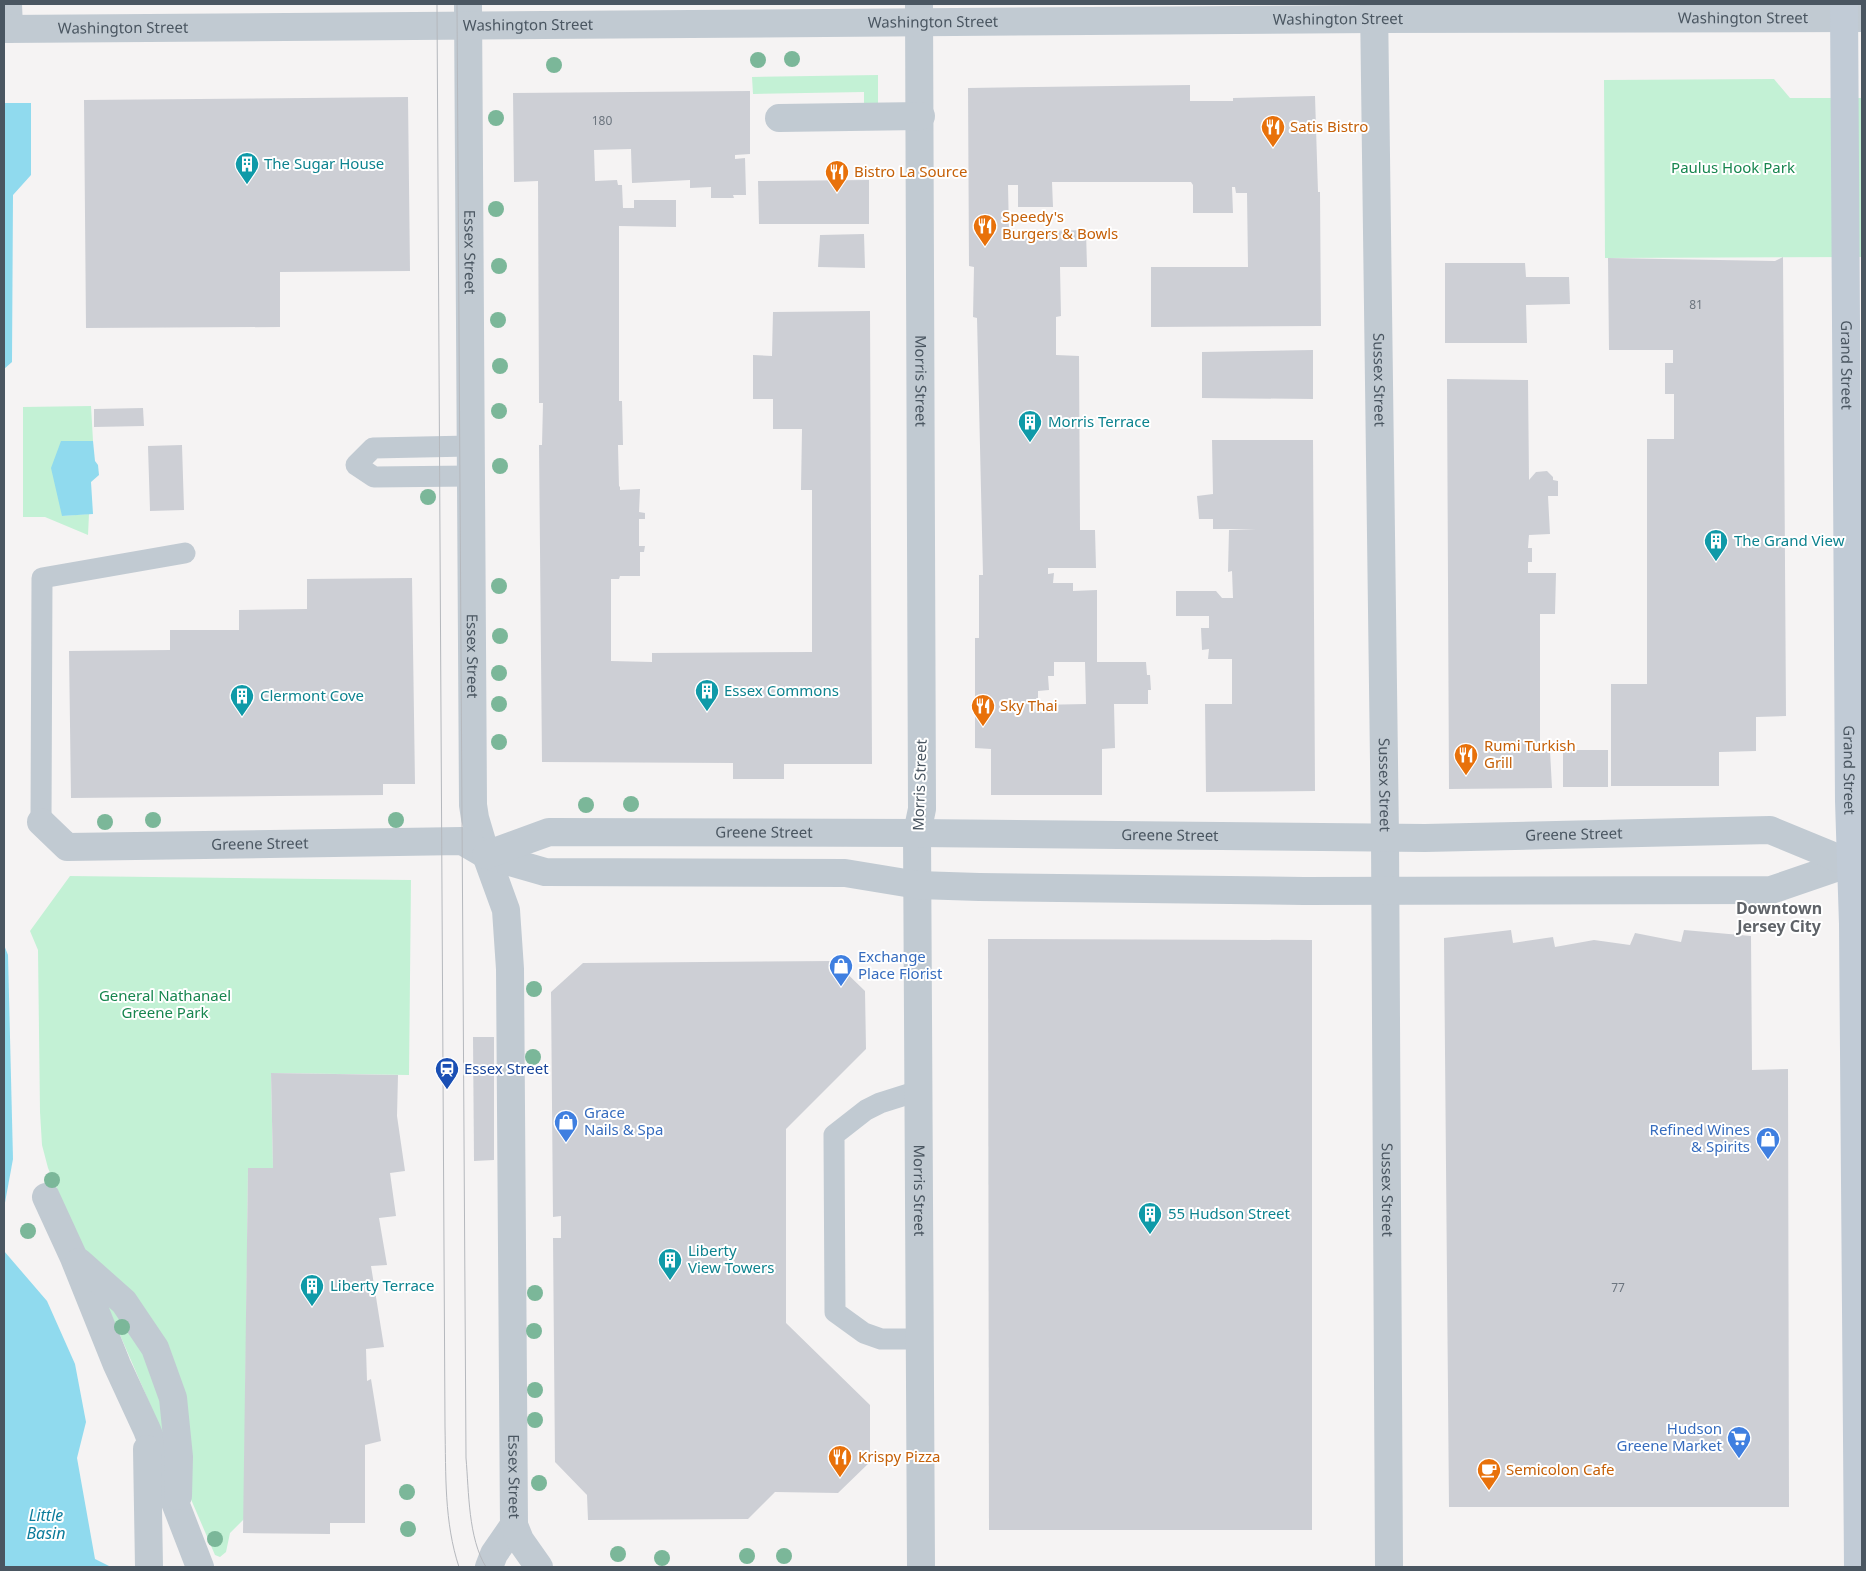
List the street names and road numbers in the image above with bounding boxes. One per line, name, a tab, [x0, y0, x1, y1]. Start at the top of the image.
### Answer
street label: Washington Street	[1678, 7, 1809, 27]
street label: Washington Street	[1273, 8, 1404, 29]
street label: Washington Street	[868, 11, 999, 32]
street label: Washington Street	[463, 14, 594, 35]
street label: Washington Street	[58, 17, 189, 38]
street label: Essex Street	[460, 210, 481, 295]
street label: Grand Street	[1837, 320, 1858, 410]
street label: Sussex Street	[1369, 333, 1391, 428]
street label: Morris Street	[911, 335, 932, 428]
street label: Essex Street	[463, 614, 483, 699]
street label: Grand Street	[1840, 725, 1860, 816]
street label: Morris Street	[907, 738, 931, 831]
street label: Sussex Street	[1375, 738, 1396, 833]
street label: Greene Street	[715, 821, 813, 842]
street label: Greene Street	[1525, 822, 1623, 845]
street label: Greene Street	[1121, 824, 1219, 845]
street label: Greene Street	[211, 832, 309, 854]
street label: Sussex Street	[1378, 1143, 1398, 1237]
street label: Morris Street	[910, 1144, 930, 1237]
street label: Essex Street	[504, 1434, 525, 1520]

